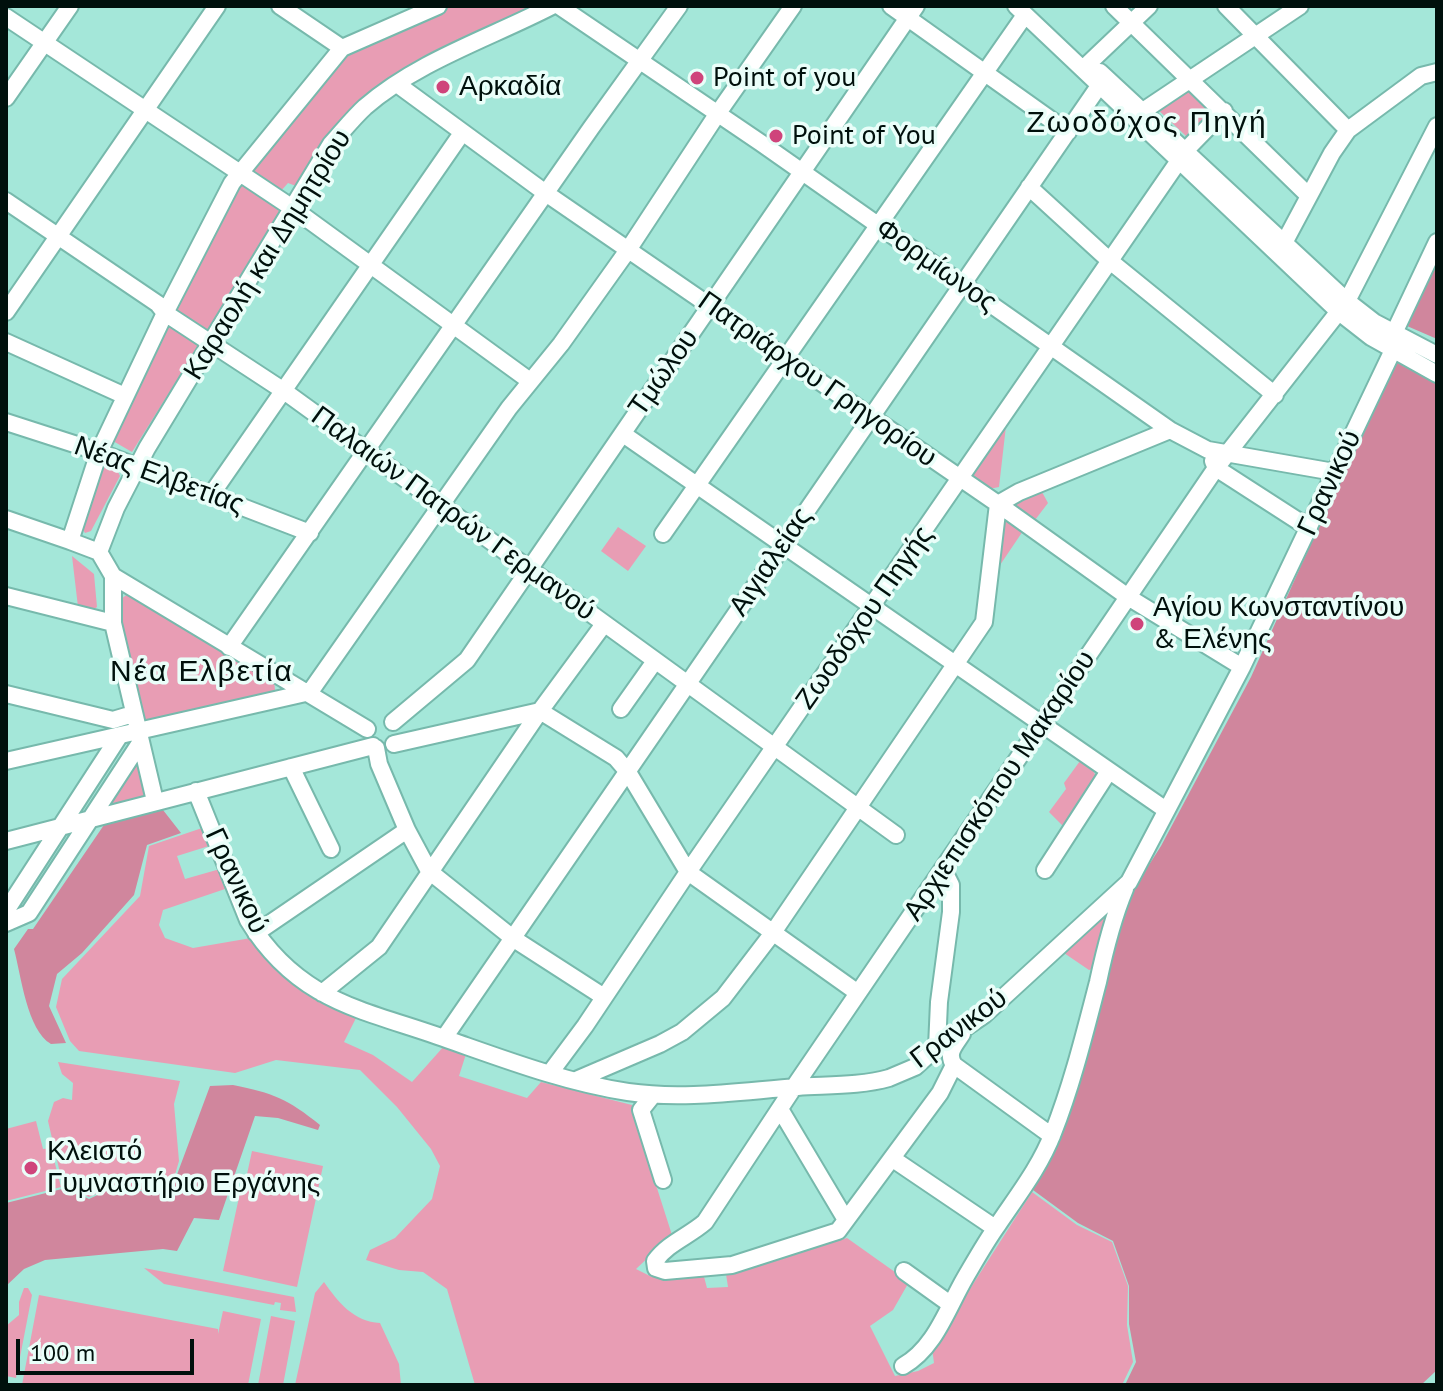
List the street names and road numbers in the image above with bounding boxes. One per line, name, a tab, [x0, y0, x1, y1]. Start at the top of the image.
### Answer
street label: Καραολή και Δημητρίου	[177, 124, 359, 386]
street label: Φορμίωνος	[869, 212, 1003, 320]
street label: Πατριάρχου Γρηγορίου	[691, 285, 943, 475]
street label: Τμώλου	[622, 323, 706, 423]
street label: Παλαιών Πατρών Γερμανού	[304, 400, 602, 628]
street label: Γρανικού	[1291, 425, 1369, 541]
street label: Νέας Ελβετίας	[70, 430, 248, 522]
street label: Αιγιαλείας	[722, 501, 820, 623]
street label: Ζωοδόχου Πηγής	[789, 520, 941, 716]
street label: Αρχιεπισκόπου Μακαρίου	[897, 645, 1103, 927]
street label: Γρανικού	[197, 823, 275, 939]
street label: Γρανικού	[904, 982, 1014, 1076]

